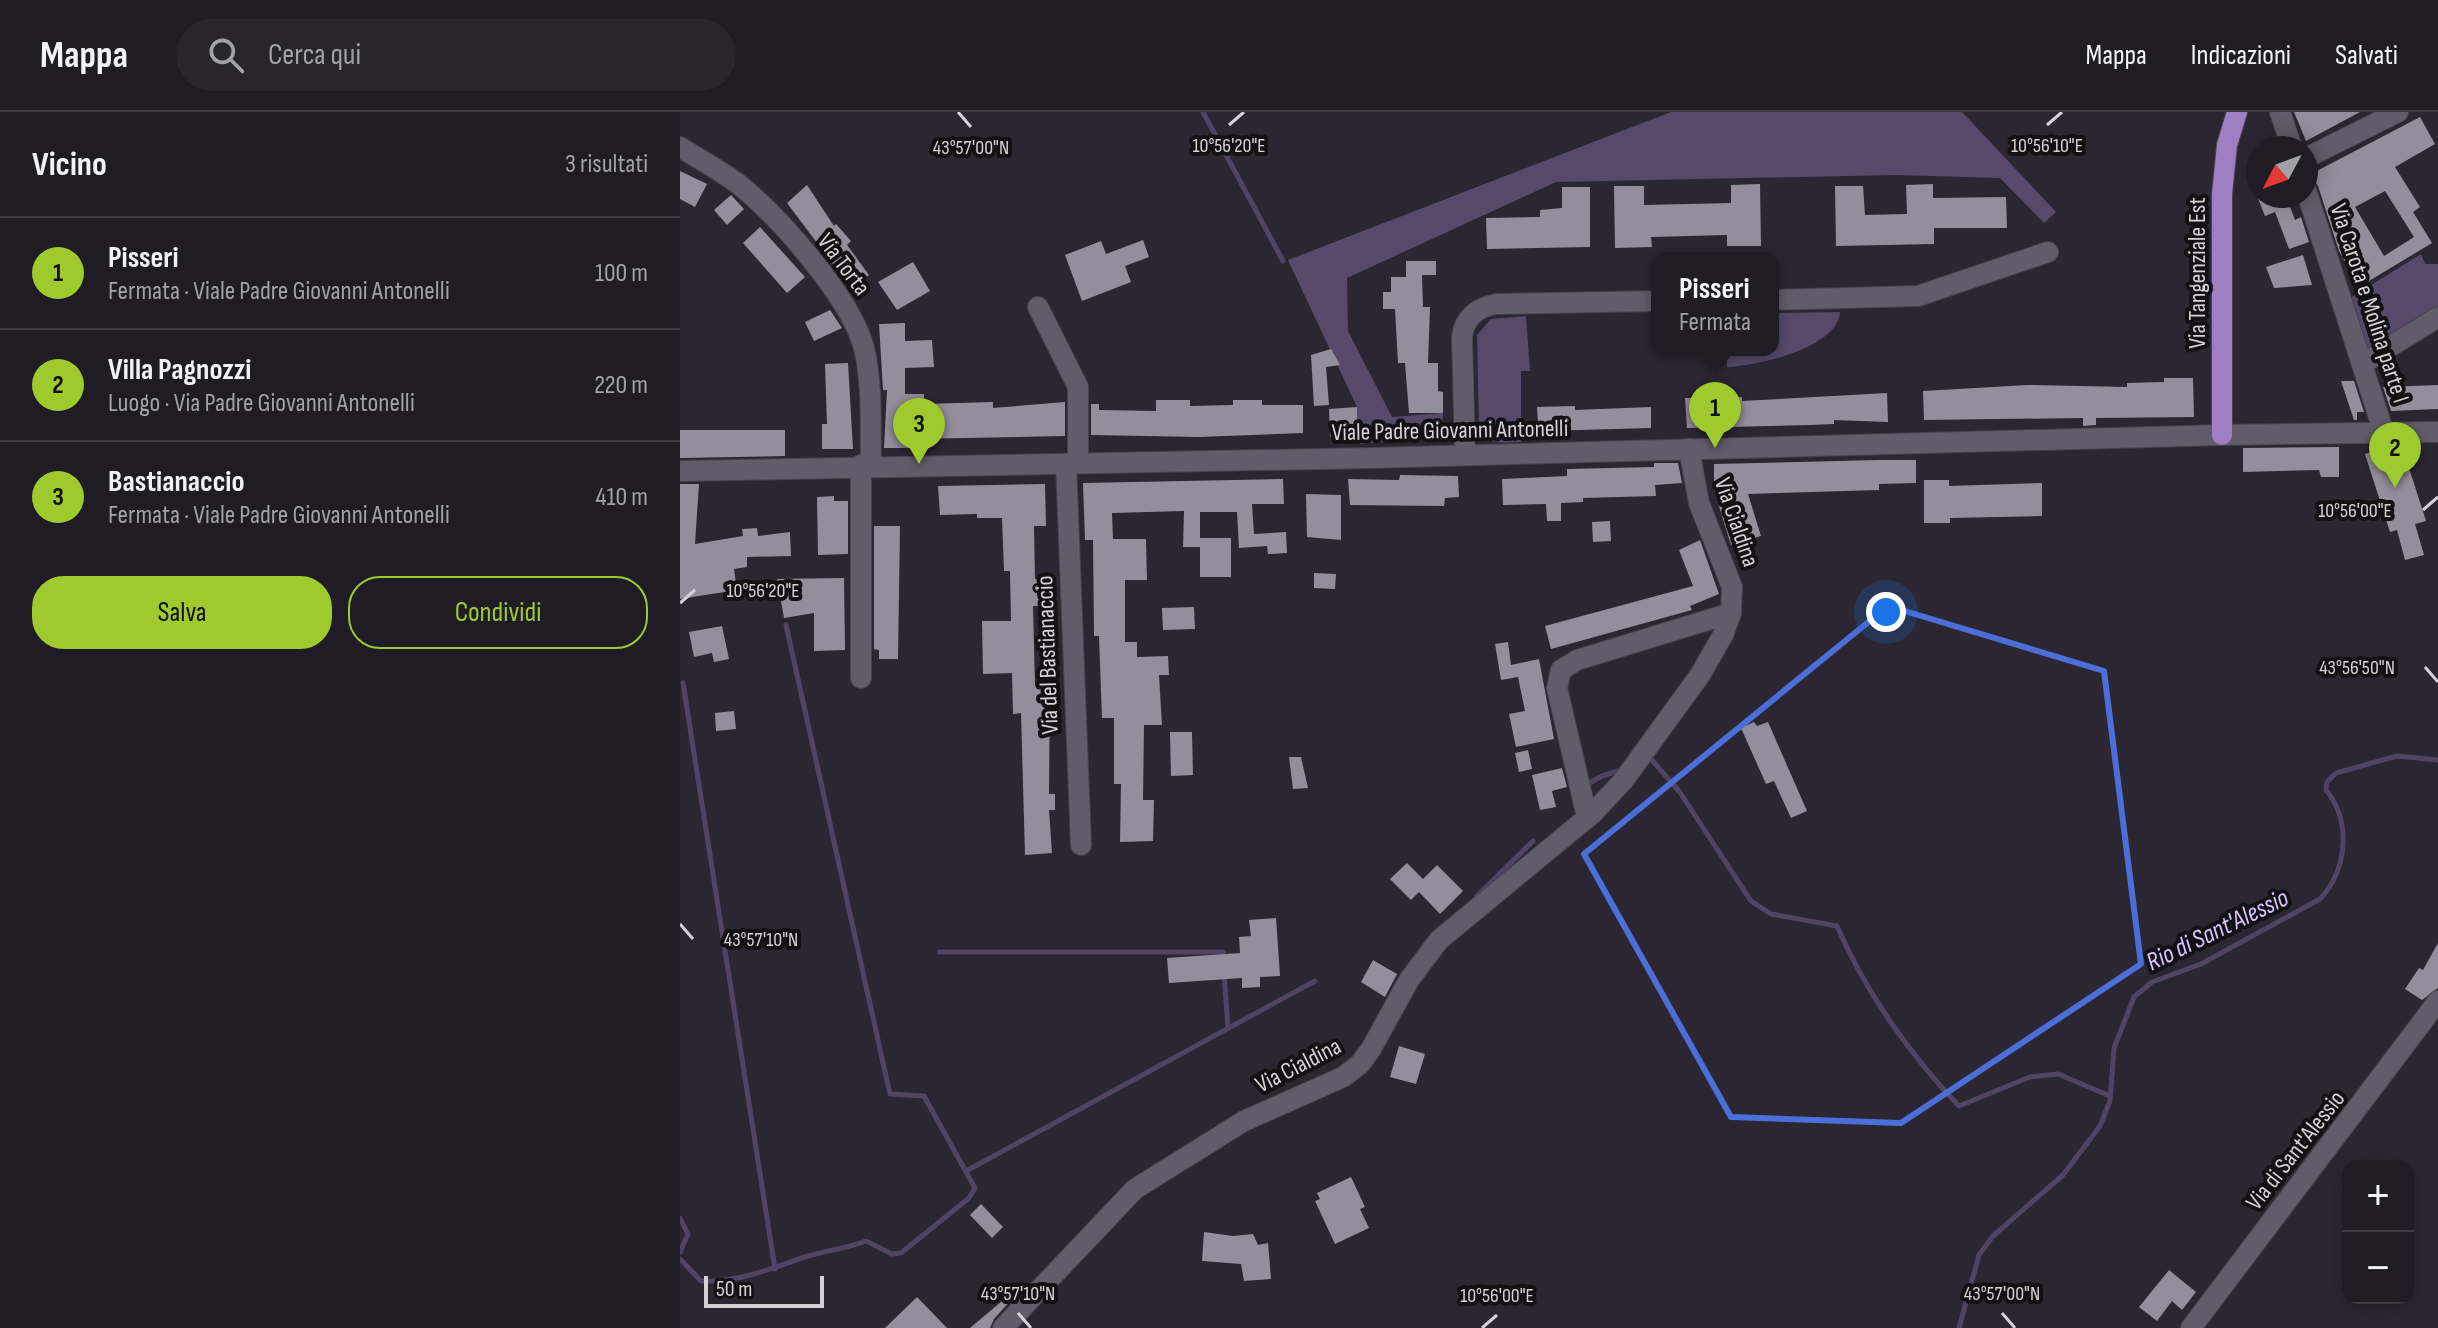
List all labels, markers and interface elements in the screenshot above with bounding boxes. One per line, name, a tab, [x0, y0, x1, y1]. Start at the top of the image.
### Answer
search box	[176, 19, 736, 91]
text: Mappa	[40, 33, 128, 78]
icon: search	[204, 33, 248, 77]
text: Cerca qui	[268, 37, 361, 73]
text: Mappa	[2086, 39, 2147, 72]
text: Indicazioni	[2191, 39, 2291, 72]
text: Salvati	[2335, 39, 2398, 72]
text: 10°56'20"E	[1192, 134, 1266, 158]
text: 10°56'10"E	[2011, 134, 2083, 158]
text: 43°57'00"N	[933, 136, 1009, 160]
north arrow	[2246, 136, 2318, 208]
text: Vicino	[32, 144, 107, 185]
text: 3 risultati	[565, 149, 648, 180]
street label: Via Tangenziale Est	[2183, 197, 2212, 349]
street label: Via Carota e Molina parte I	[2324, 200, 2415, 406]
street label: Via Torta	[811, 228, 876, 301]
text: Pisseri	[108, 240, 179, 276]
popup	[1651, 252, 1779, 356]
text: 1	[53, 258, 63, 289]
text: 100 m	[595, 258, 648, 289]
text: Pisseri	[1679, 271, 1750, 307]
text: Fermata · Viale Padre Giovanni Antonelli	[108, 276, 450, 307]
text: Fermata	[1679, 307, 1751, 338]
text: Villa Pagnozzi	[108, 352, 251, 388]
text: 2	[52, 370, 64, 401]
text: 220 m	[594, 370, 648, 401]
pin: 1	[1689, 382, 1741, 448]
text: Luogo · Via Padre Giovanni Antonelli	[108, 388, 415, 419]
pin: 3	[893, 398, 945, 464]
street label: Viale Padre Giovanni Antonelli	[1331, 414, 1569, 447]
pin: 2	[2369, 422, 2421, 488]
text: Bastianaccio	[108, 464, 244, 500]
street label: Via Cialdina	[1708, 474, 1765, 570]
text: 3	[52, 482, 64, 513]
text: 410 m	[596, 482, 648, 513]
text: 10°56'00"E	[2318, 499, 2392, 523]
text: Fermata · Viale Padre Giovanni Antonelli	[108, 500, 450, 531]
street label: Via del Bastianaccio	[1030, 575, 1065, 735]
button: Salva	[32, 576, 332, 649]
button: Condividi	[348, 576, 648, 649]
text: 10°56'20"E	[726, 579, 800, 603]
your location	[1866, 592, 1906, 632]
text: 43°56'50"N	[2319, 656, 2395, 680]
water label: Rio di Sant'Alessio	[2142, 882, 2294, 978]
text: 43°57'10"N	[724, 928, 798, 952]
street label: Via Cialdina	[1251, 1032, 1346, 1099]
street label: Via di Sant'Alessio	[2240, 1085, 2351, 1216]
map controls	[2342, 1160, 2414, 1304]
button: +	[2342, 1160, 2414, 1232]
button: −	[2342, 1232, 2414, 1304]
scale bar	[704, 1272, 824, 1308]
text: 50 m	[716, 1276, 752, 1303]
text: 43°57'10"N	[981, 1282, 1055, 1306]
text: 43°57'00"N	[1964, 1282, 2040, 1306]
text: 10°56'00"E	[1460, 1284, 1534, 1308]

